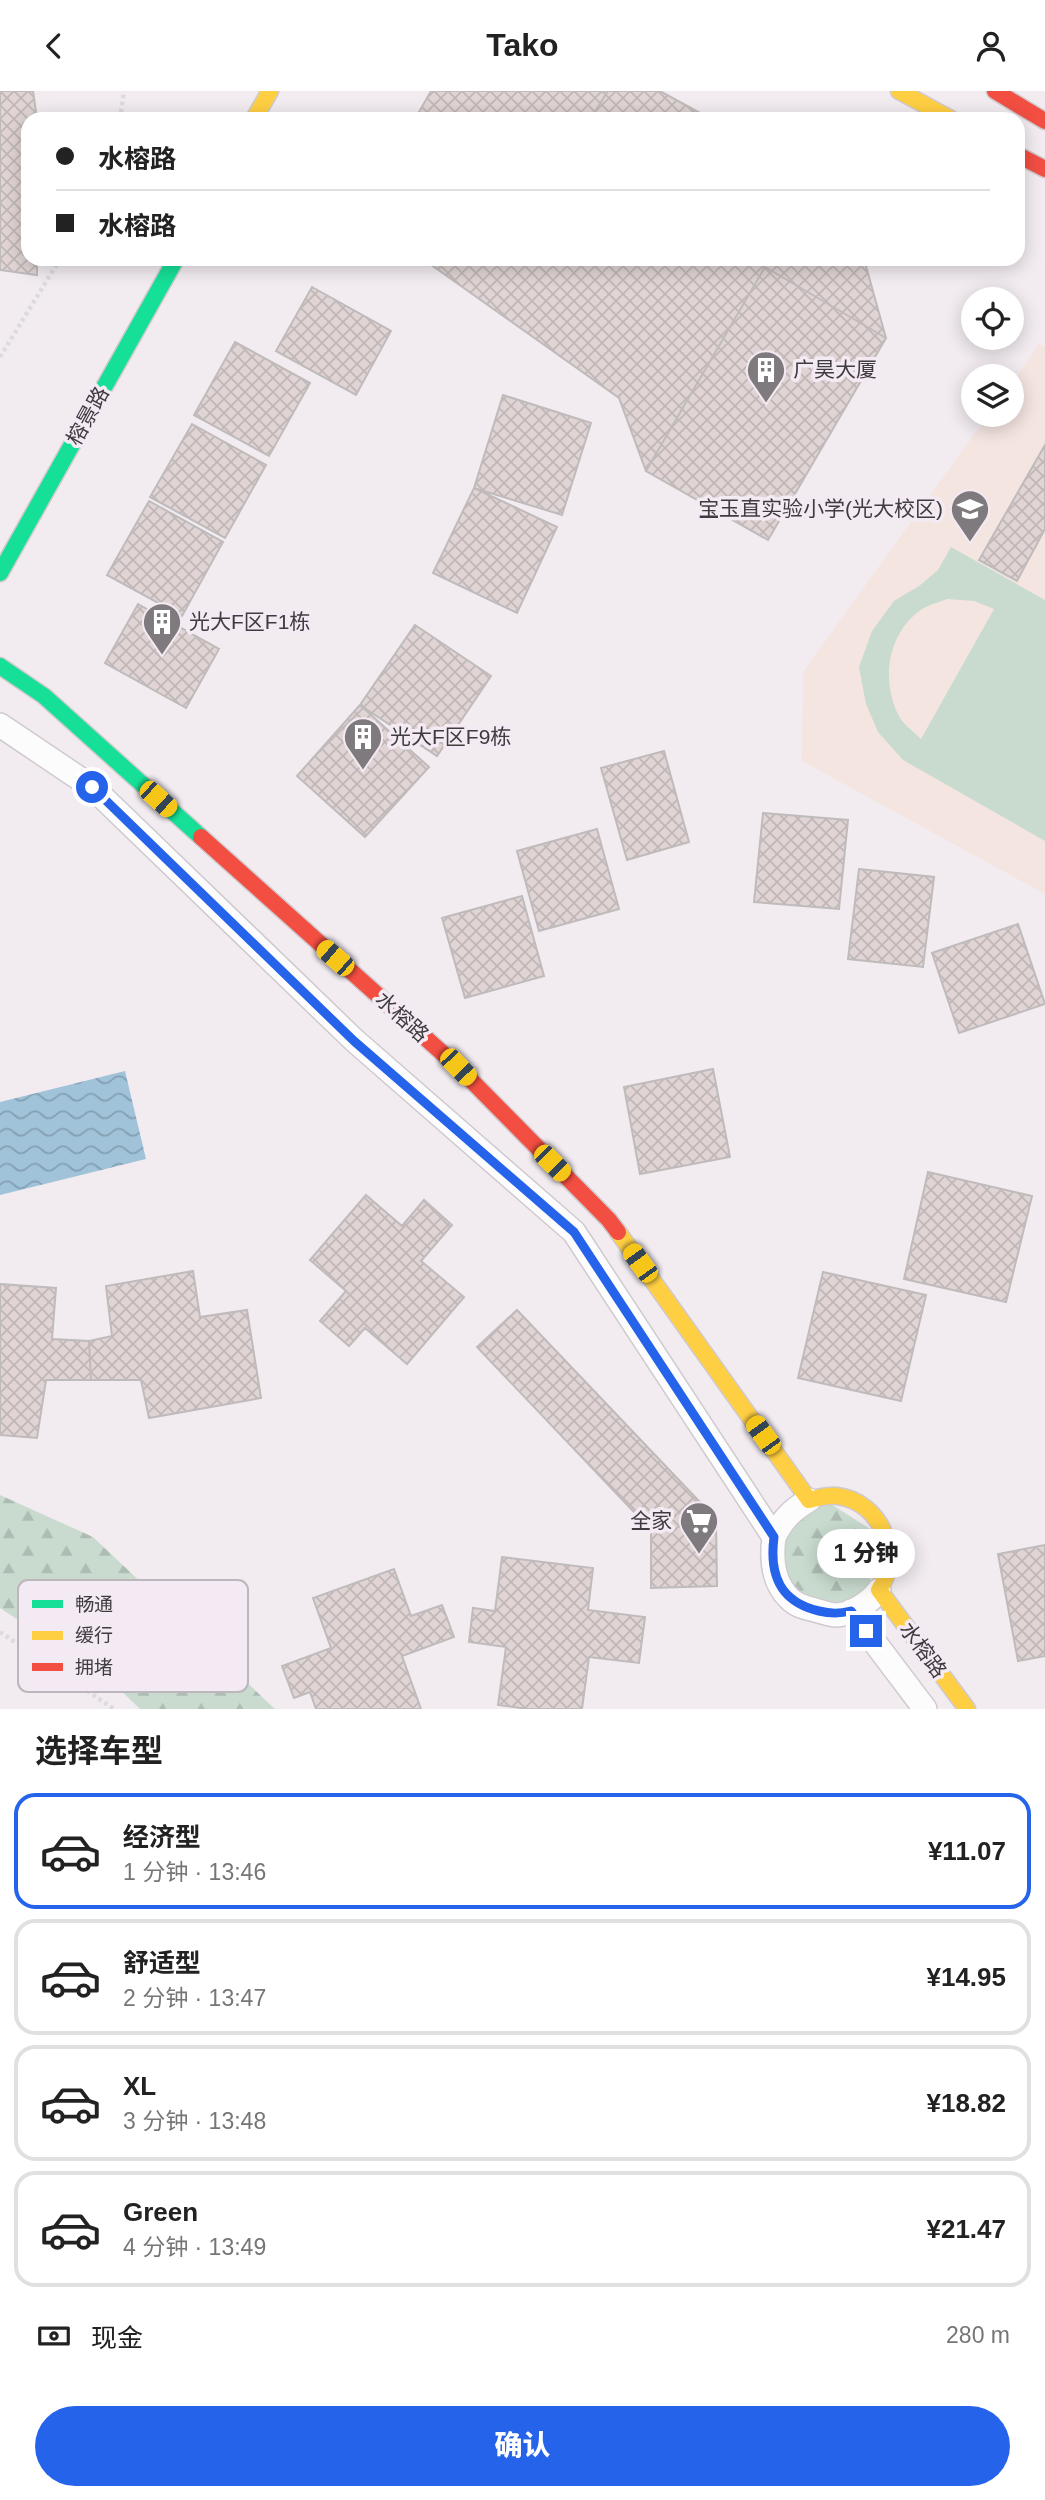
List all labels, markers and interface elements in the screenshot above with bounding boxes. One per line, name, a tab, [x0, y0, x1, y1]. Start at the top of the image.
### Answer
icon: back	[35, 27, 73, 65]
text: Tako	[486, 27, 559, 63]
icon: person	[972, 27, 1010, 65]
text: 水榕路	[98, 144, 176, 174]
text: 水榕路	[98, 211, 176, 241]
map controls	[961, 287, 1024, 427]
button: locate	[961, 287, 1024, 350]
building icon: 广昊大厦	[745, 349, 787, 404]
place label: 广昊大厦	[793, 358, 877, 381]
button: layers	[961, 364, 1024, 427]
street label: 榕景路	[62, 383, 113, 449]
school or university icon: 宝玉直实验小学(光大校区)	[949, 488, 991, 543]
place label: 宝玉直实验小学(光大校区)	[698, 497, 943, 520]
building icon: 光大F区F1栋	[141, 601, 183, 656]
place label: 光大F区F1栋	[189, 610, 310, 633]
building icon: 光大F区F9栋	[342, 716, 384, 771]
place label: 光大F区F9栋	[390, 725, 511, 748]
route start	[76, 771, 108, 803]
car	[136, 777, 181, 821]
car	[313, 936, 358, 980]
street label: 水榕路	[371, 987, 433, 1046]
car	[436, 1045, 481, 1089]
car	[530, 1141, 575, 1185]
car	[620, 1240, 661, 1286]
car	[743, 1412, 784, 1458]
supermarket icon: 全家	[678, 1500, 720, 1555]
place label: 全家	[630, 1509, 672, 1532]
callout: 1 分钟	[817, 1529, 915, 1579]
text: 1 分钟	[833, 1540, 899, 1566]
legend	[18, 1580, 248, 1692]
text: 畅通	[75, 1594, 113, 1615]
route end	[850, 1615, 882, 1647]
street label: 水榕路	[896, 1617, 951, 1682]
text: 缓行	[75, 1625, 113, 1646]
text: 拥堵	[75, 1657, 113, 1678]
text: 选择车型	[35, 1733, 163, 1769]
icon: car	[39, 1820, 102, 1883]
text: 经济型	[123, 1822, 201, 1852]
text: ¥11.07	[928, 1836, 1006, 1866]
text: 1 分钟 · 13:46	[123, 1859, 266, 1885]
icon: car	[39, 1946, 102, 2009]
text: 舒适型	[123, 1948, 201, 1978]
text: ¥14.95	[926, 1962, 1006, 1992]
text: 2 分钟 · 13:47	[123, 1985, 266, 2011]
text: XL	[123, 2071, 156, 2101]
icon: car	[39, 2072, 102, 2135]
text: ¥18.82	[926, 2088, 1006, 2118]
text: 3 分钟 · 13:48	[123, 2108, 266, 2134]
text: Green	[123, 2197, 198, 2227]
icon: car	[39, 2198, 102, 2261]
text: ¥21.47	[926, 2214, 1006, 2244]
text: 4 分钟 · 13:49	[123, 2234, 266, 2260]
icon: cash	[35, 2317, 73, 2355]
text: 280 m	[946, 2322, 1010, 2348]
text: 现金	[91, 2323, 143, 2353]
button: 确认	[35, 2406, 1010, 2486]

